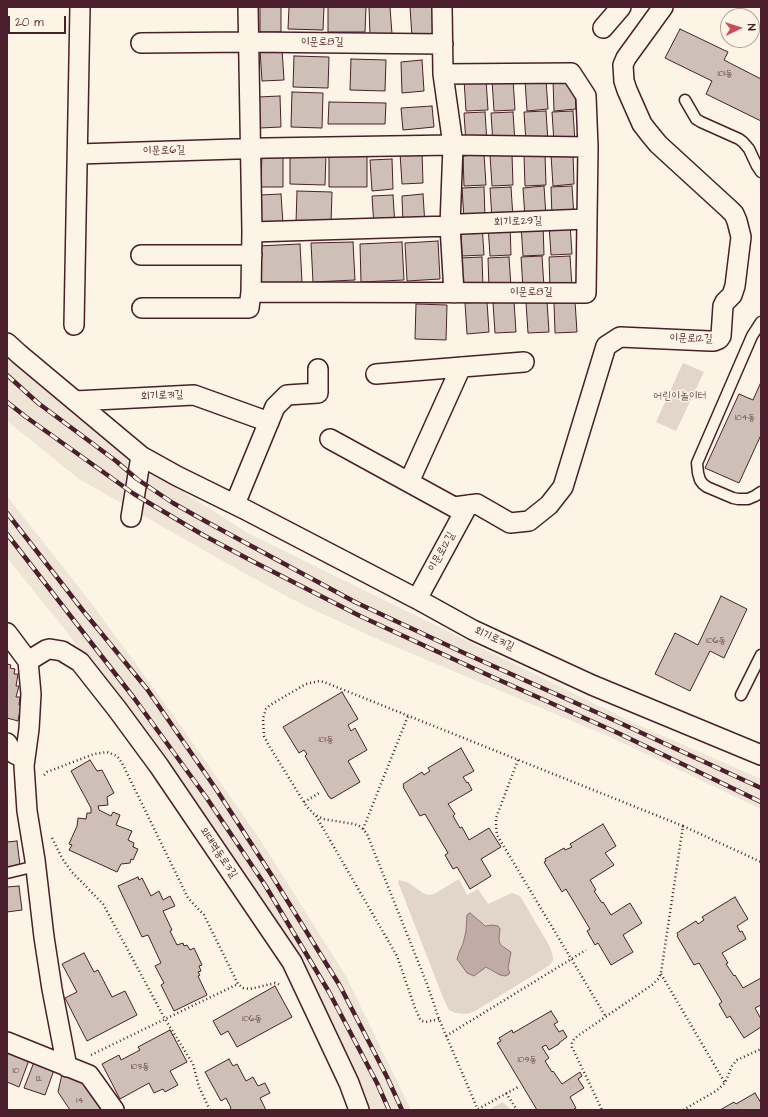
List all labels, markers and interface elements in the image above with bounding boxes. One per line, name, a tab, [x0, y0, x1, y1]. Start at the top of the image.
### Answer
scale bar	[10, 8, 68, 34]
north arrow	[720, 8, 760, 48]
text: 20 m	[15, 14, 44, 31]
text: N	[744, 23, 759, 31]
street label: 이문로8길	[301, 36, 343, 50]
house number: 101동	[717, 69, 733, 79]
street label: 이문로6길	[143, 144, 185, 158]
street label: 회기로29길	[494, 215, 542, 229]
street label: 이문로8길	[510, 286, 552, 300]
street label: 이문로12길	[669, 332, 713, 346]
street label: 회기로31길	[140, 388, 184, 404]
park label: 어린이놀이터	[653, 390, 707, 404]
house number: 104동	[735, 413, 755, 423]
street label: 이문로12길	[426, 530, 458, 574]
street label: 회기로31길	[472, 624, 516, 654]
house number: 106동	[706, 636, 726, 646]
house number: 101동	[318, 735, 334, 745]
street label: 외대역동로3길	[196, 825, 240, 881]
house number: 106동	[242, 1014, 262, 1024]
house number: 109동	[517, 1055, 537, 1065]
house number: 103동	[131, 1062, 149, 1072]
house number: 10	[13, 1066, 19, 1076]
house number: 12	[36, 1074, 42, 1084]
house number: 14	[76, 1096, 84, 1106]

